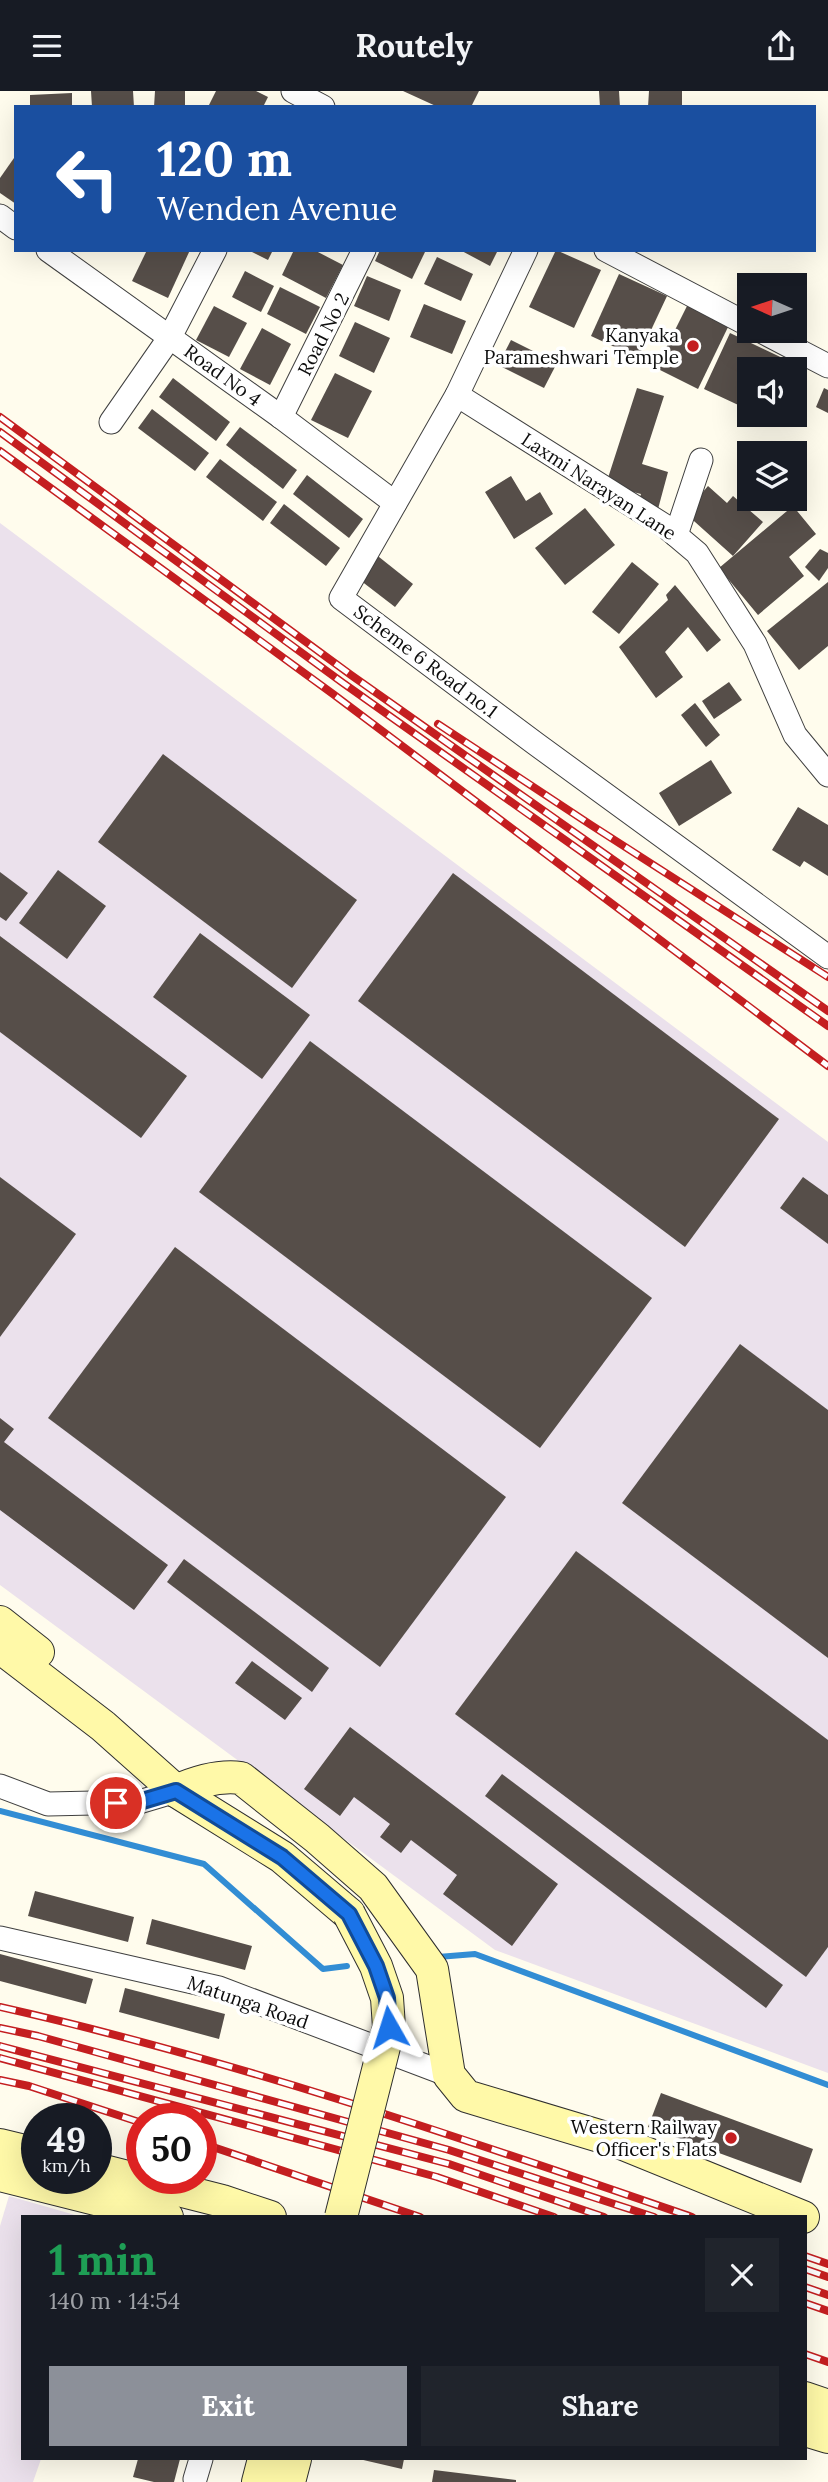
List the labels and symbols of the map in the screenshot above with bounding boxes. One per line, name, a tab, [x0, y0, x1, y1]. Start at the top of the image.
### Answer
north arrow	[737, 273, 807, 343]
street label: Road No 2	[292, 289, 354, 379]
place label: Kanyaka Parameshwari Temple	[484, 323, 679, 369]
marker: Kanyaka Parameshwari Temple	[685, 338, 701, 354]
street label: Road No 4	[180, 339, 266, 411]
street label: Laxmi Narayan Lane	[517, 427, 681, 545]
street label: Scheme 6 Road no.1	[349, 599, 503, 723]
pin	[86, 1773, 146, 1833]
street label: Matunga Road	[184, 1970, 312, 2034]
position arrow	[352, 1990, 426, 2064]
speed limit sign: 50	[126, 2103, 217, 2194]
place label: Western Railway Officer's Flats	[571, 2115, 717, 2161]
marker: Western Railway Officer's Flats	[723, 2130, 739, 2146]

